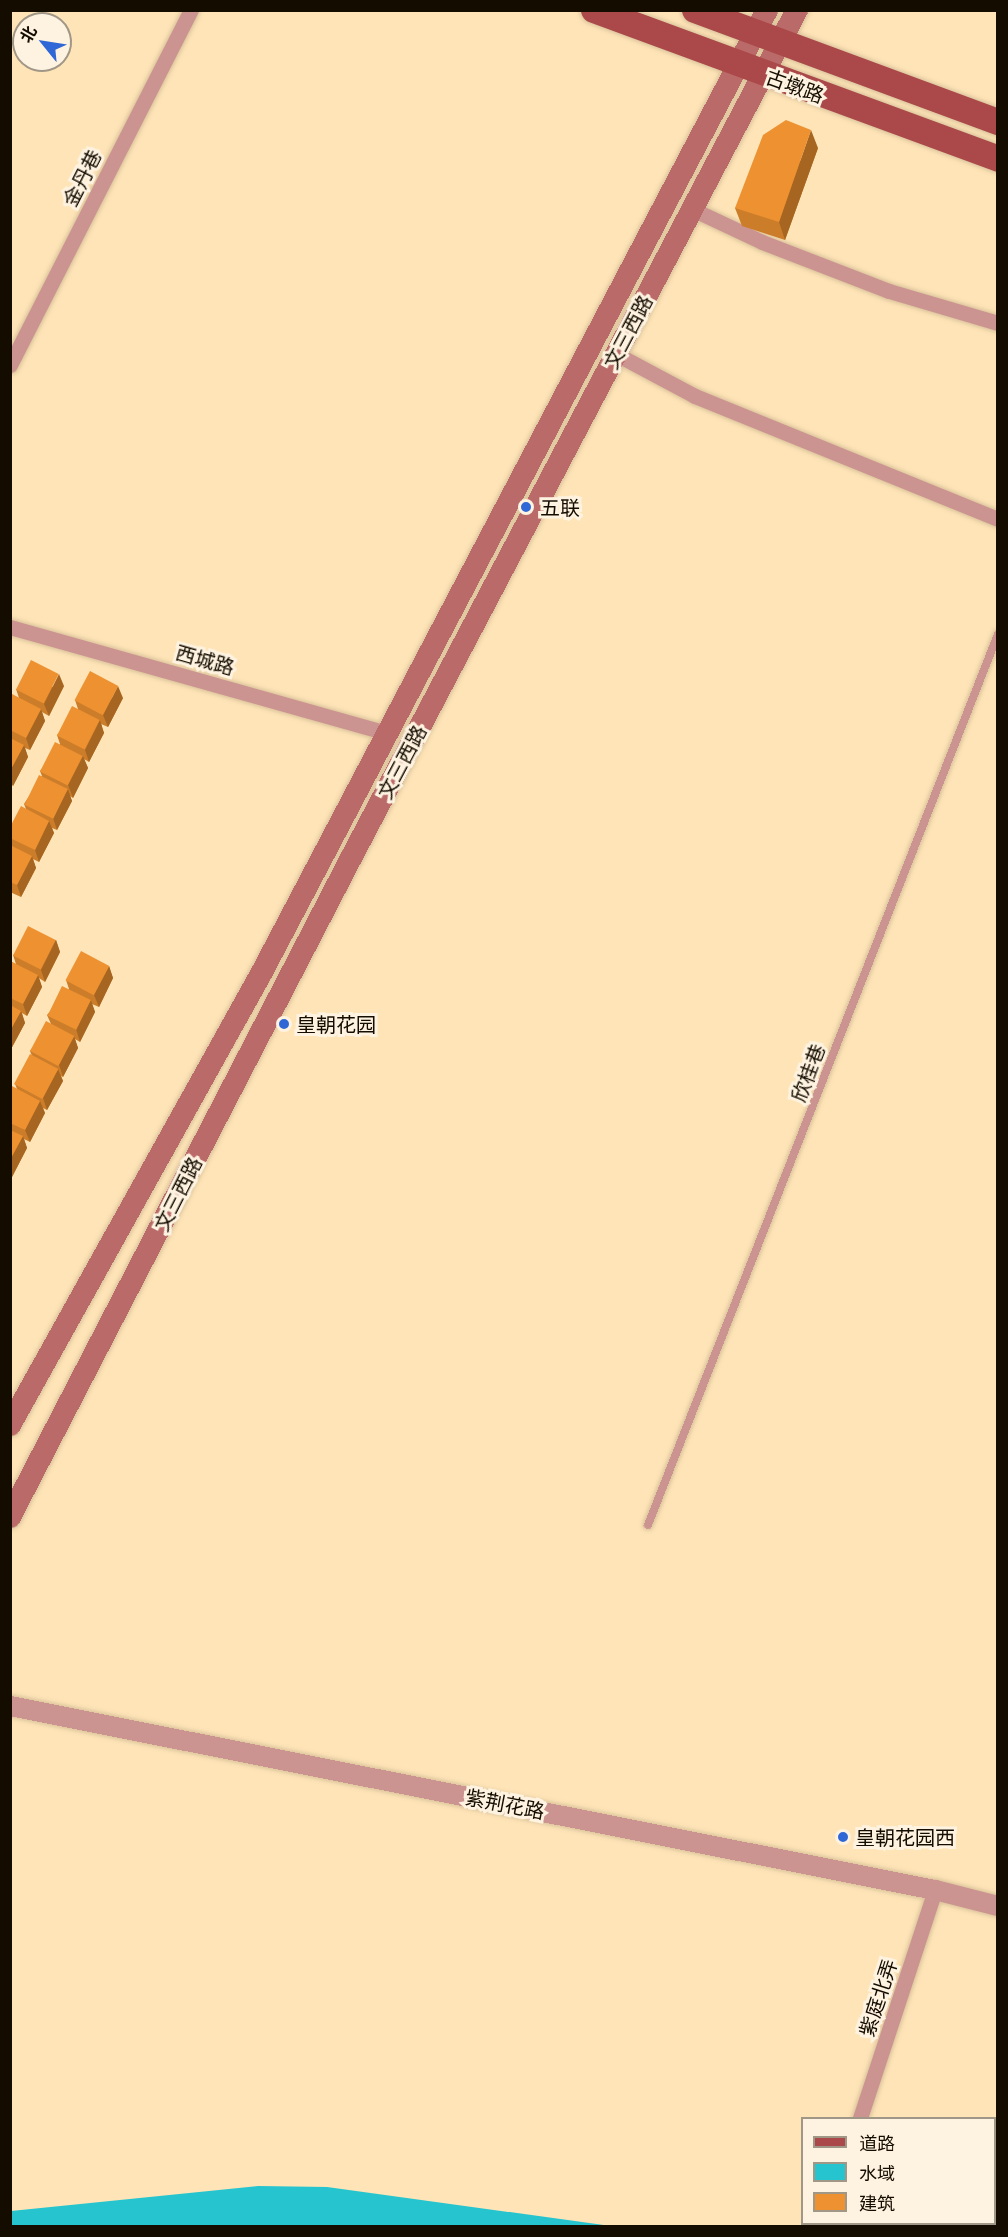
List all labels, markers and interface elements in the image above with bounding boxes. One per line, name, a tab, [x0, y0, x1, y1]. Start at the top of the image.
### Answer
north arrow	[12, 12, 72, 72]
text: 北	[15, 22, 42, 46]
street label: 古墩路	[763, 64, 827, 108]
street label: 金丹巷	[58, 146, 106, 210]
street label: 文三西路	[599, 291, 657, 373]
place label: 五联	[540, 495, 580, 519]
marker: 五联	[517, 498, 535, 516]
street label: 西城路	[173, 640, 237, 680]
street label: 文三西路	[373, 721, 431, 803]
place label: 皇朝花园	[296, 1012, 376, 1036]
marker: 皇朝花园	[277, 1017, 291, 1031]
street label: 欣桂巷	[786, 1041, 830, 1105]
street label: 文三西路	[149, 1153, 207, 1235]
street label: 紫荆花路	[463, 1785, 547, 1823]
place label: 皇朝花园西	[855, 1825, 955, 1849]
marker: 皇朝花园西	[836, 1830, 850, 1844]
street label: 紫庭北弄	[854, 1956, 902, 2040]
legend	[801, 2117, 996, 2225]
text: 道路	[859, 2131, 895, 2155]
text: 水域	[859, 2161, 895, 2185]
text: 建筑	[859, 2191, 895, 2215]

